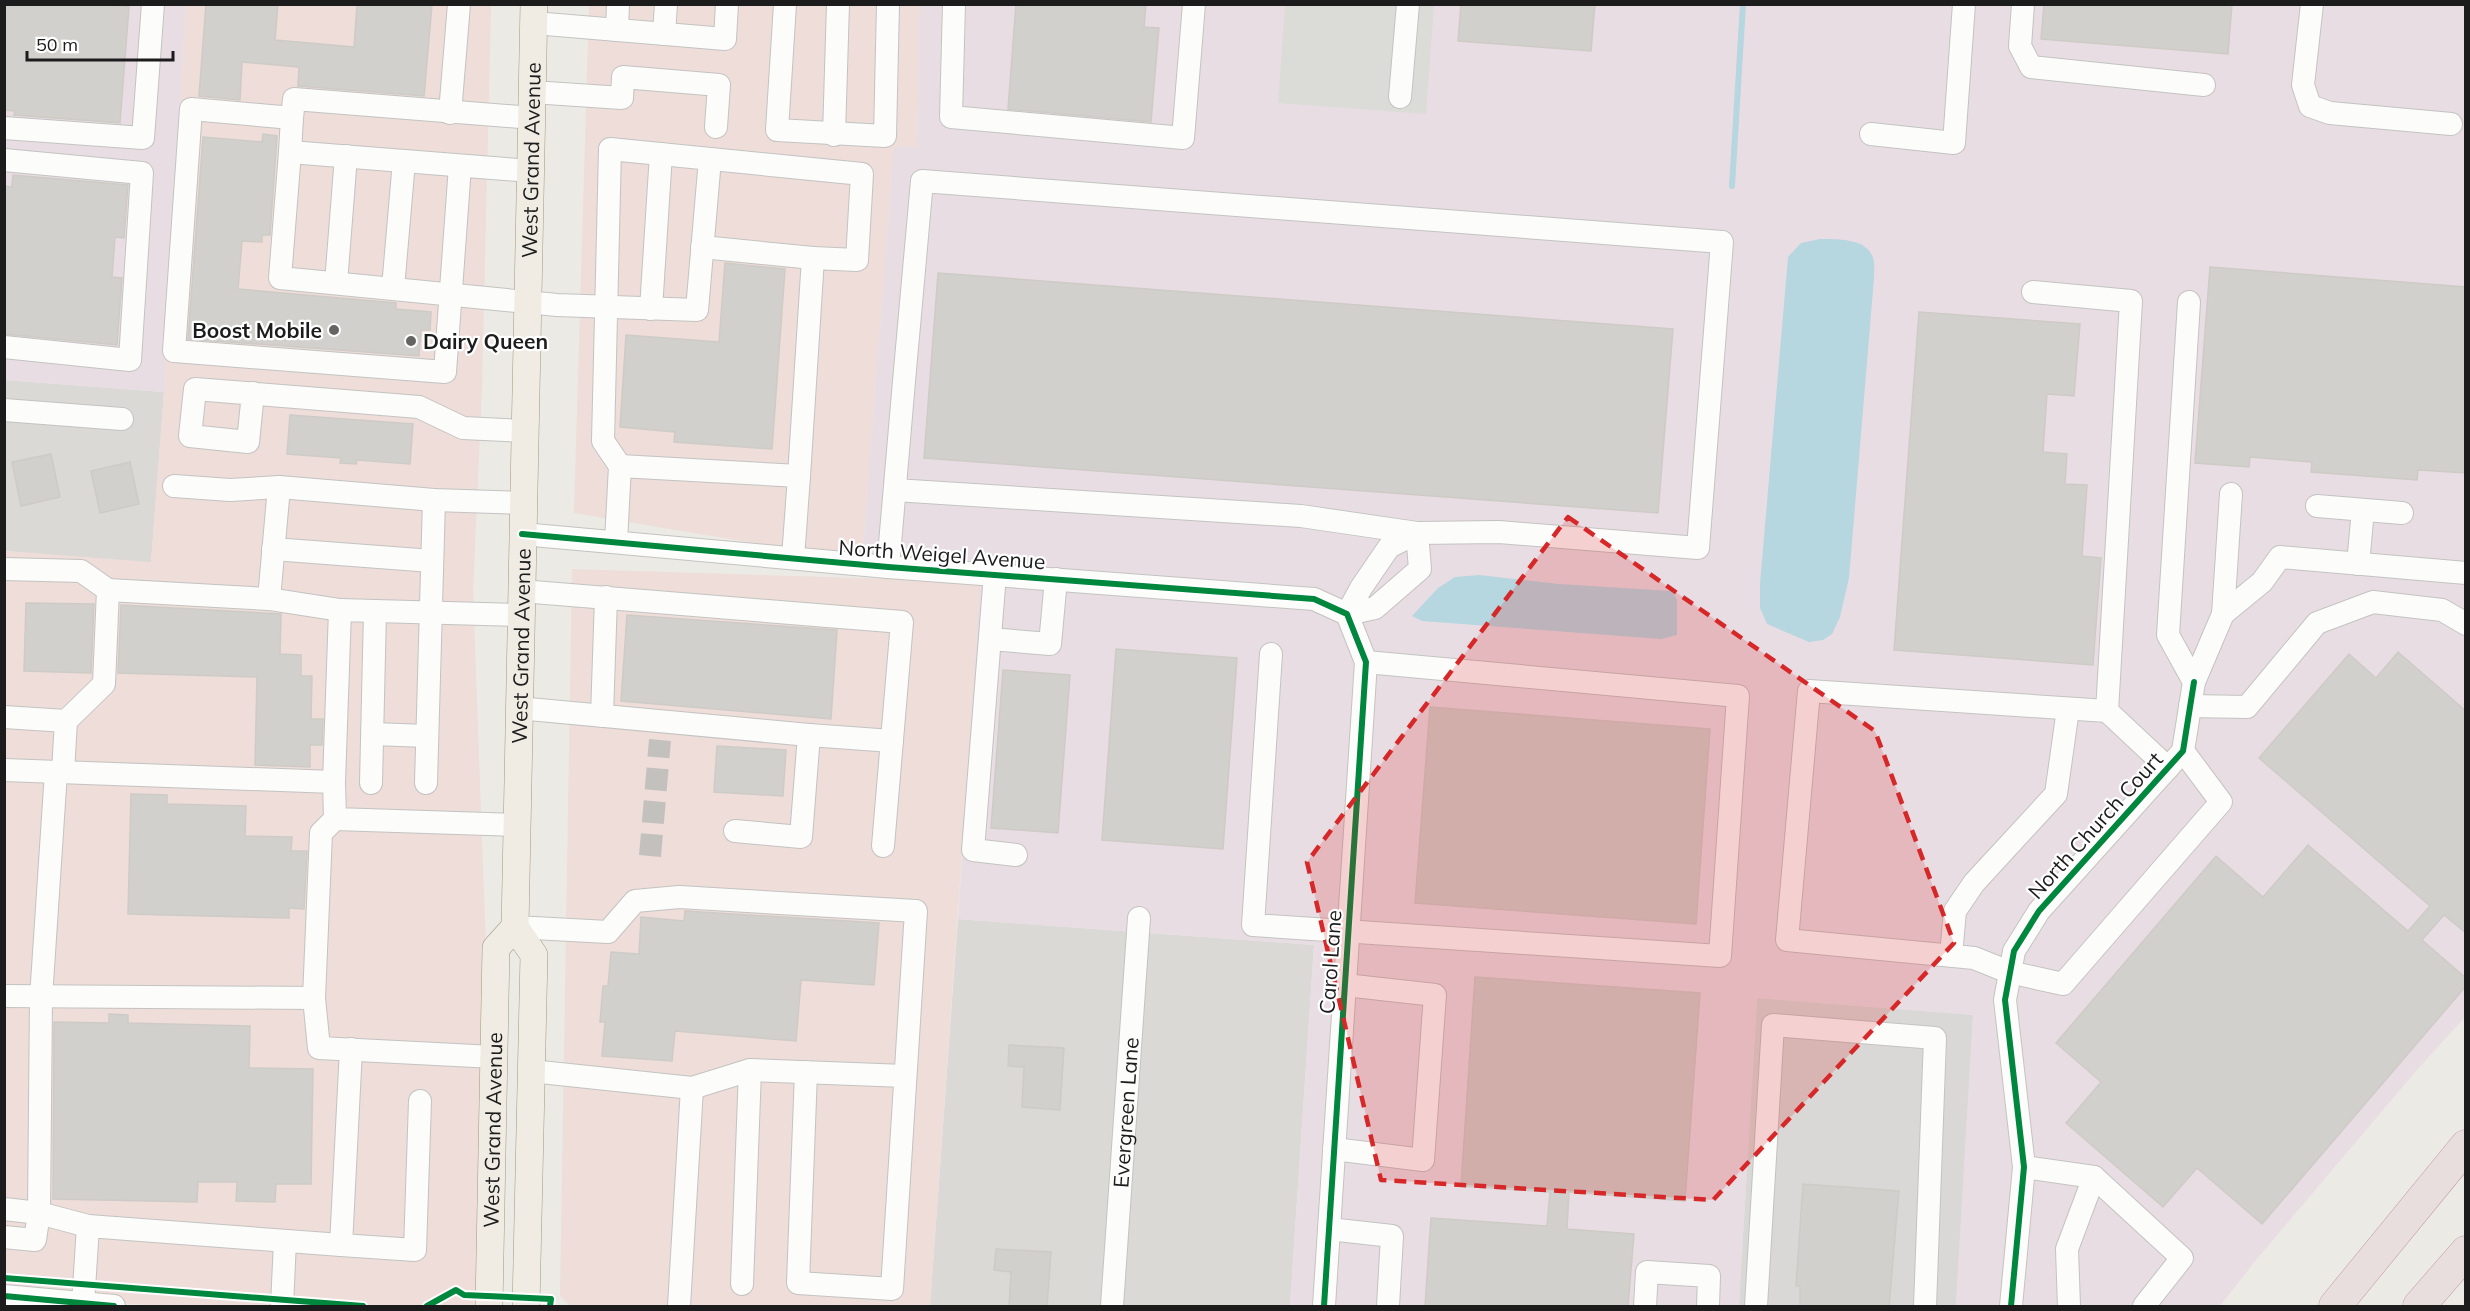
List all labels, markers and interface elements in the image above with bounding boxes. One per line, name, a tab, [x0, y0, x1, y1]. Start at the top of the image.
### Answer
scale bar	[27, 24, 172, 62]
text: 50 m	[36, 33, 78, 56]
street label: West Grand Avenue	[516, 62, 546, 258]
place label: Boost Mobile	[192, 317, 322, 343]
marker: Boost Mobile	[327, 323, 341, 337]
place label: Dairy Queen	[423, 328, 548, 354]
marker: Dairy Queen	[404, 334, 418, 348]
street label: North Weigel Avenue	[838, 534, 1046, 574]
street label: West Grand Avenue	[506, 548, 536, 744]
street label: North Church Court	[2022, 746, 2168, 904]
street label: Carol Lane	[1313, 909, 1347, 1015]
street label: West Grand Avenue	[478, 1032, 507, 1228]
street label: Evergreen Lane	[1107, 1036, 1144, 1189]

